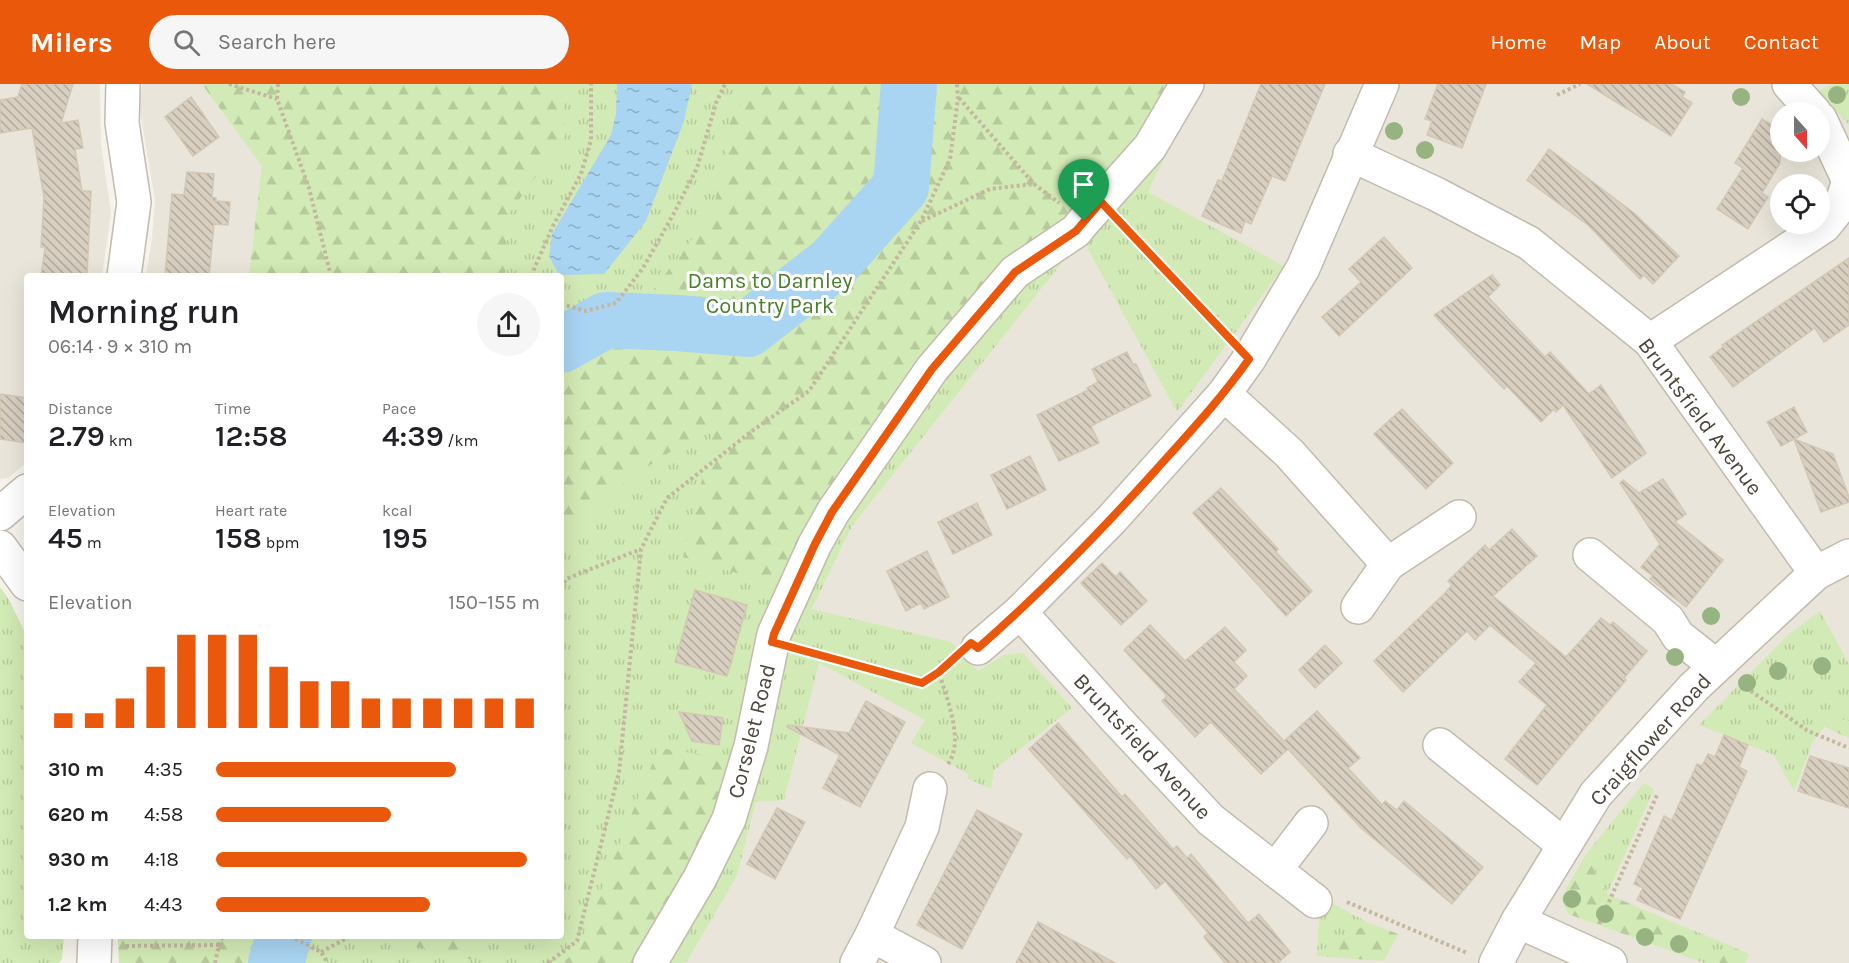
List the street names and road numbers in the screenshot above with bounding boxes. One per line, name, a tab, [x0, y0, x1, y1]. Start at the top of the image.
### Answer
street label: Bruntsfield Avenue	[1633, 333, 1768, 500]
street label: Corselet Road	[723, 661, 781, 801]
street label: Bruntsfield Avenue	[1068, 668, 1217, 825]
street label: Craigflower Road	[1584, 668, 1717, 811]

